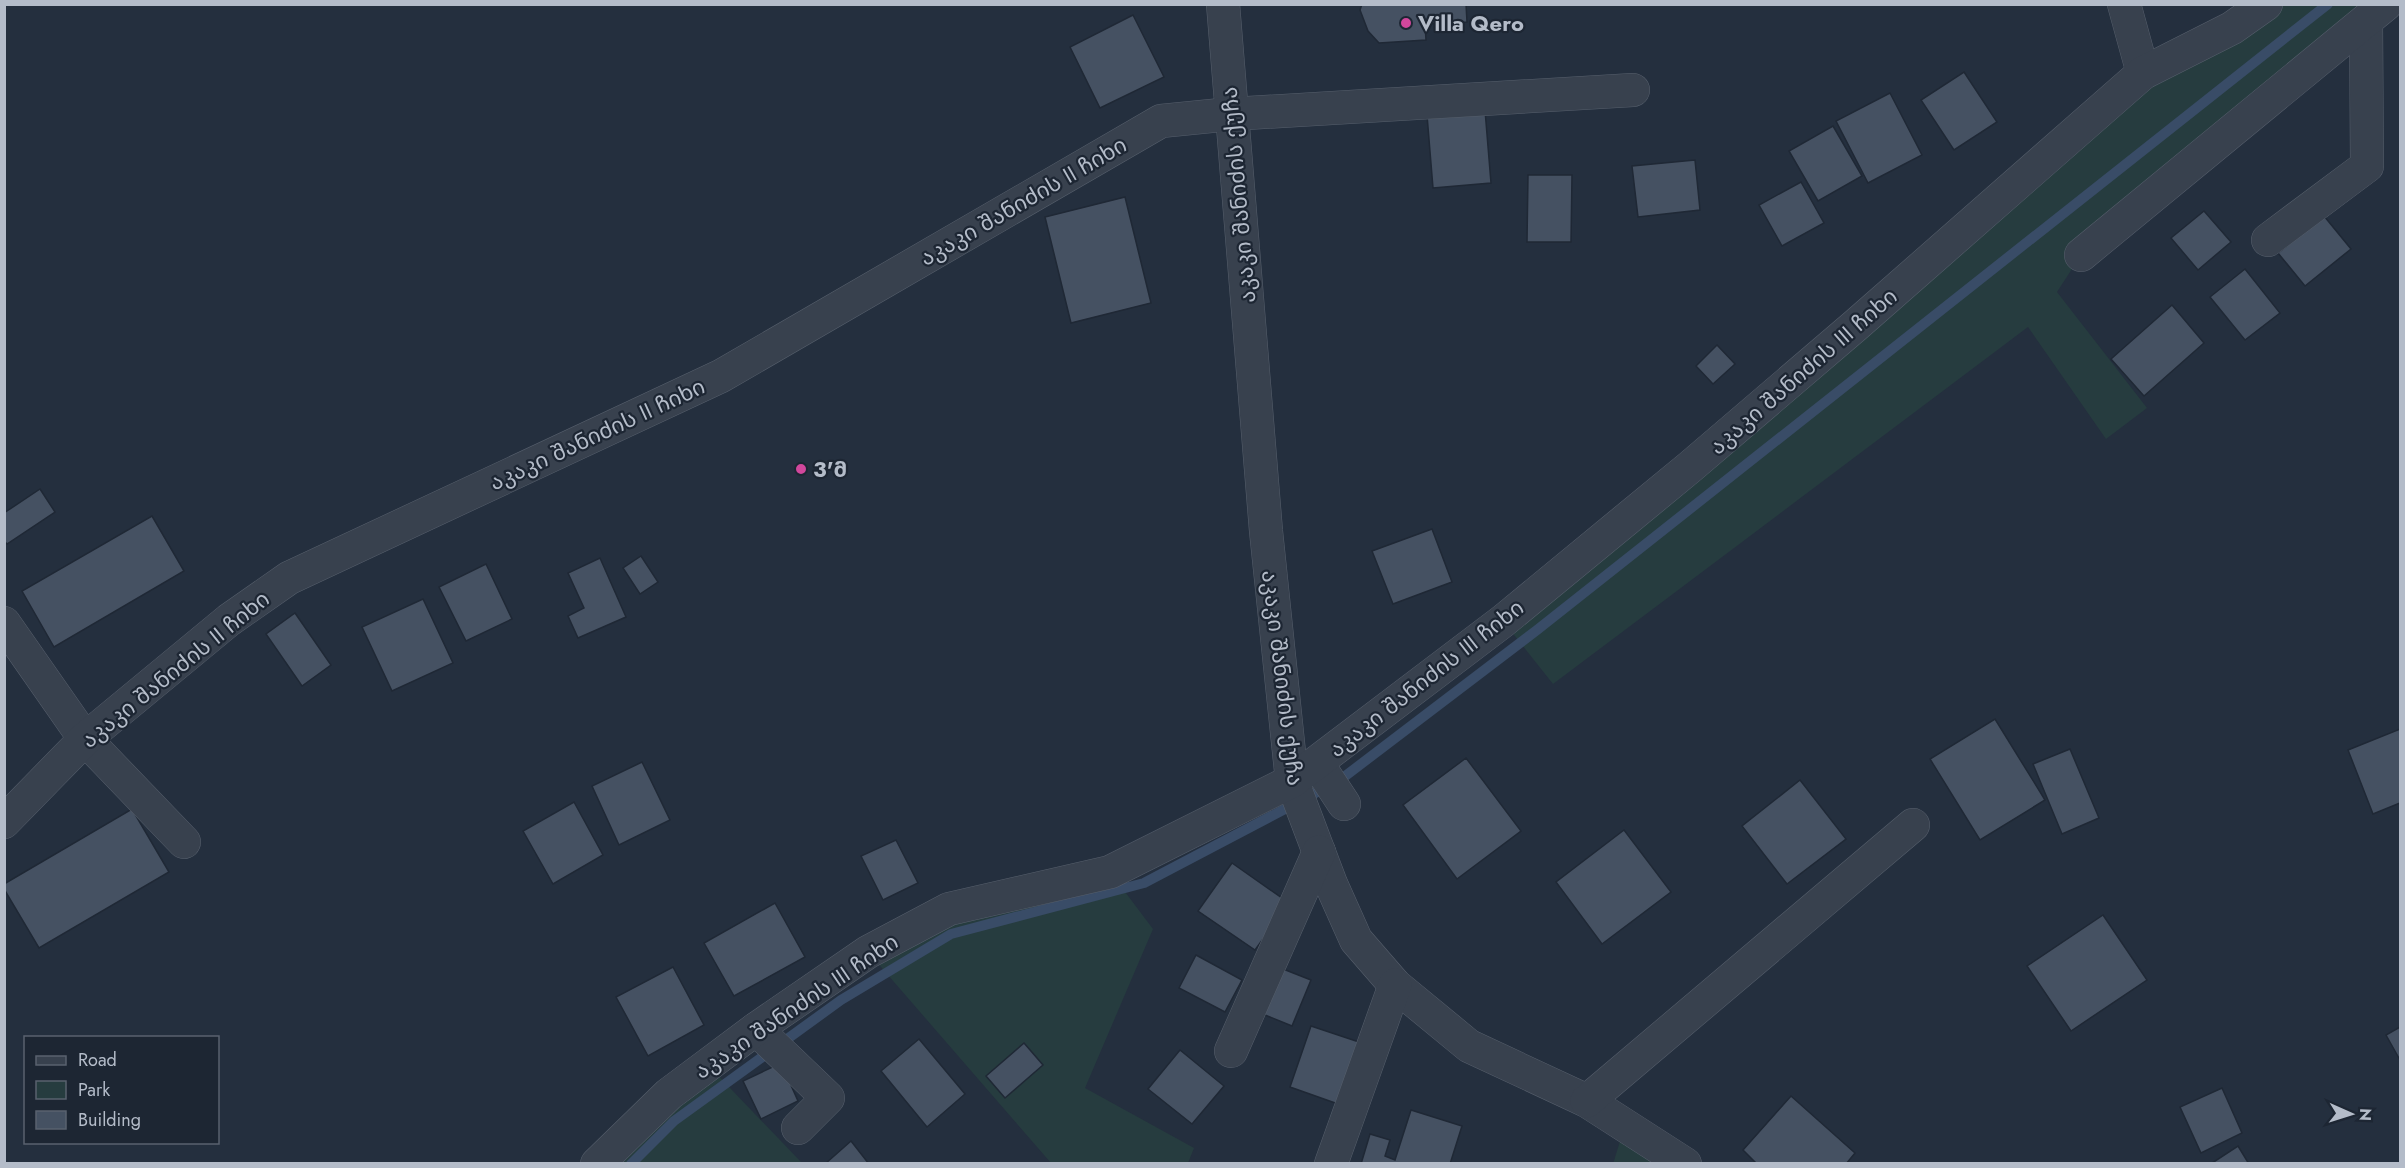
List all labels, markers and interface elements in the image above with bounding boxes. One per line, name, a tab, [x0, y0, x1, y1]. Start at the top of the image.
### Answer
place label: Villa Qero	[1417, 7, 1524, 39]
marker: Villa Qero	[1399, 16, 1413, 30]
street label: აკაკი შანიძის ქუჩა	[1213, 86, 1263, 304]
street label: აკაკი შანიძის II ჩიხი	[913, 129, 1133, 273]
street label: აკაკი შანიძის III ჩიხი	[1702, 280, 1904, 462]
street label: აკაკი შანიძის II ჩიხი	[484, 370, 710, 498]
place label: 3'მ	[813, 453, 847, 485]
marker: 3'მ	[794, 462, 808, 476]
street label: აკაკი შანიძის ქუჩა	[1254, 568, 1312, 788]
street label: აკაკი შანიძის II ჩიხი	[74, 583, 276, 755]
street label: აკაკი შანიძის III ჩიხი	[1322, 592, 1530, 764]
street label: აკაკი შანიძის III ჩიხი	[688, 926, 904, 1086]
legend	[24, 1036, 219, 1144]
text: Road	[78, 1047, 117, 1073]
text: Park	[78, 1077, 110, 1103]
north arrow	[2321, 1084, 2381, 1144]
text: Building	[78, 1107, 141, 1133]
text: N	[2354, 1108, 2377, 1122]

